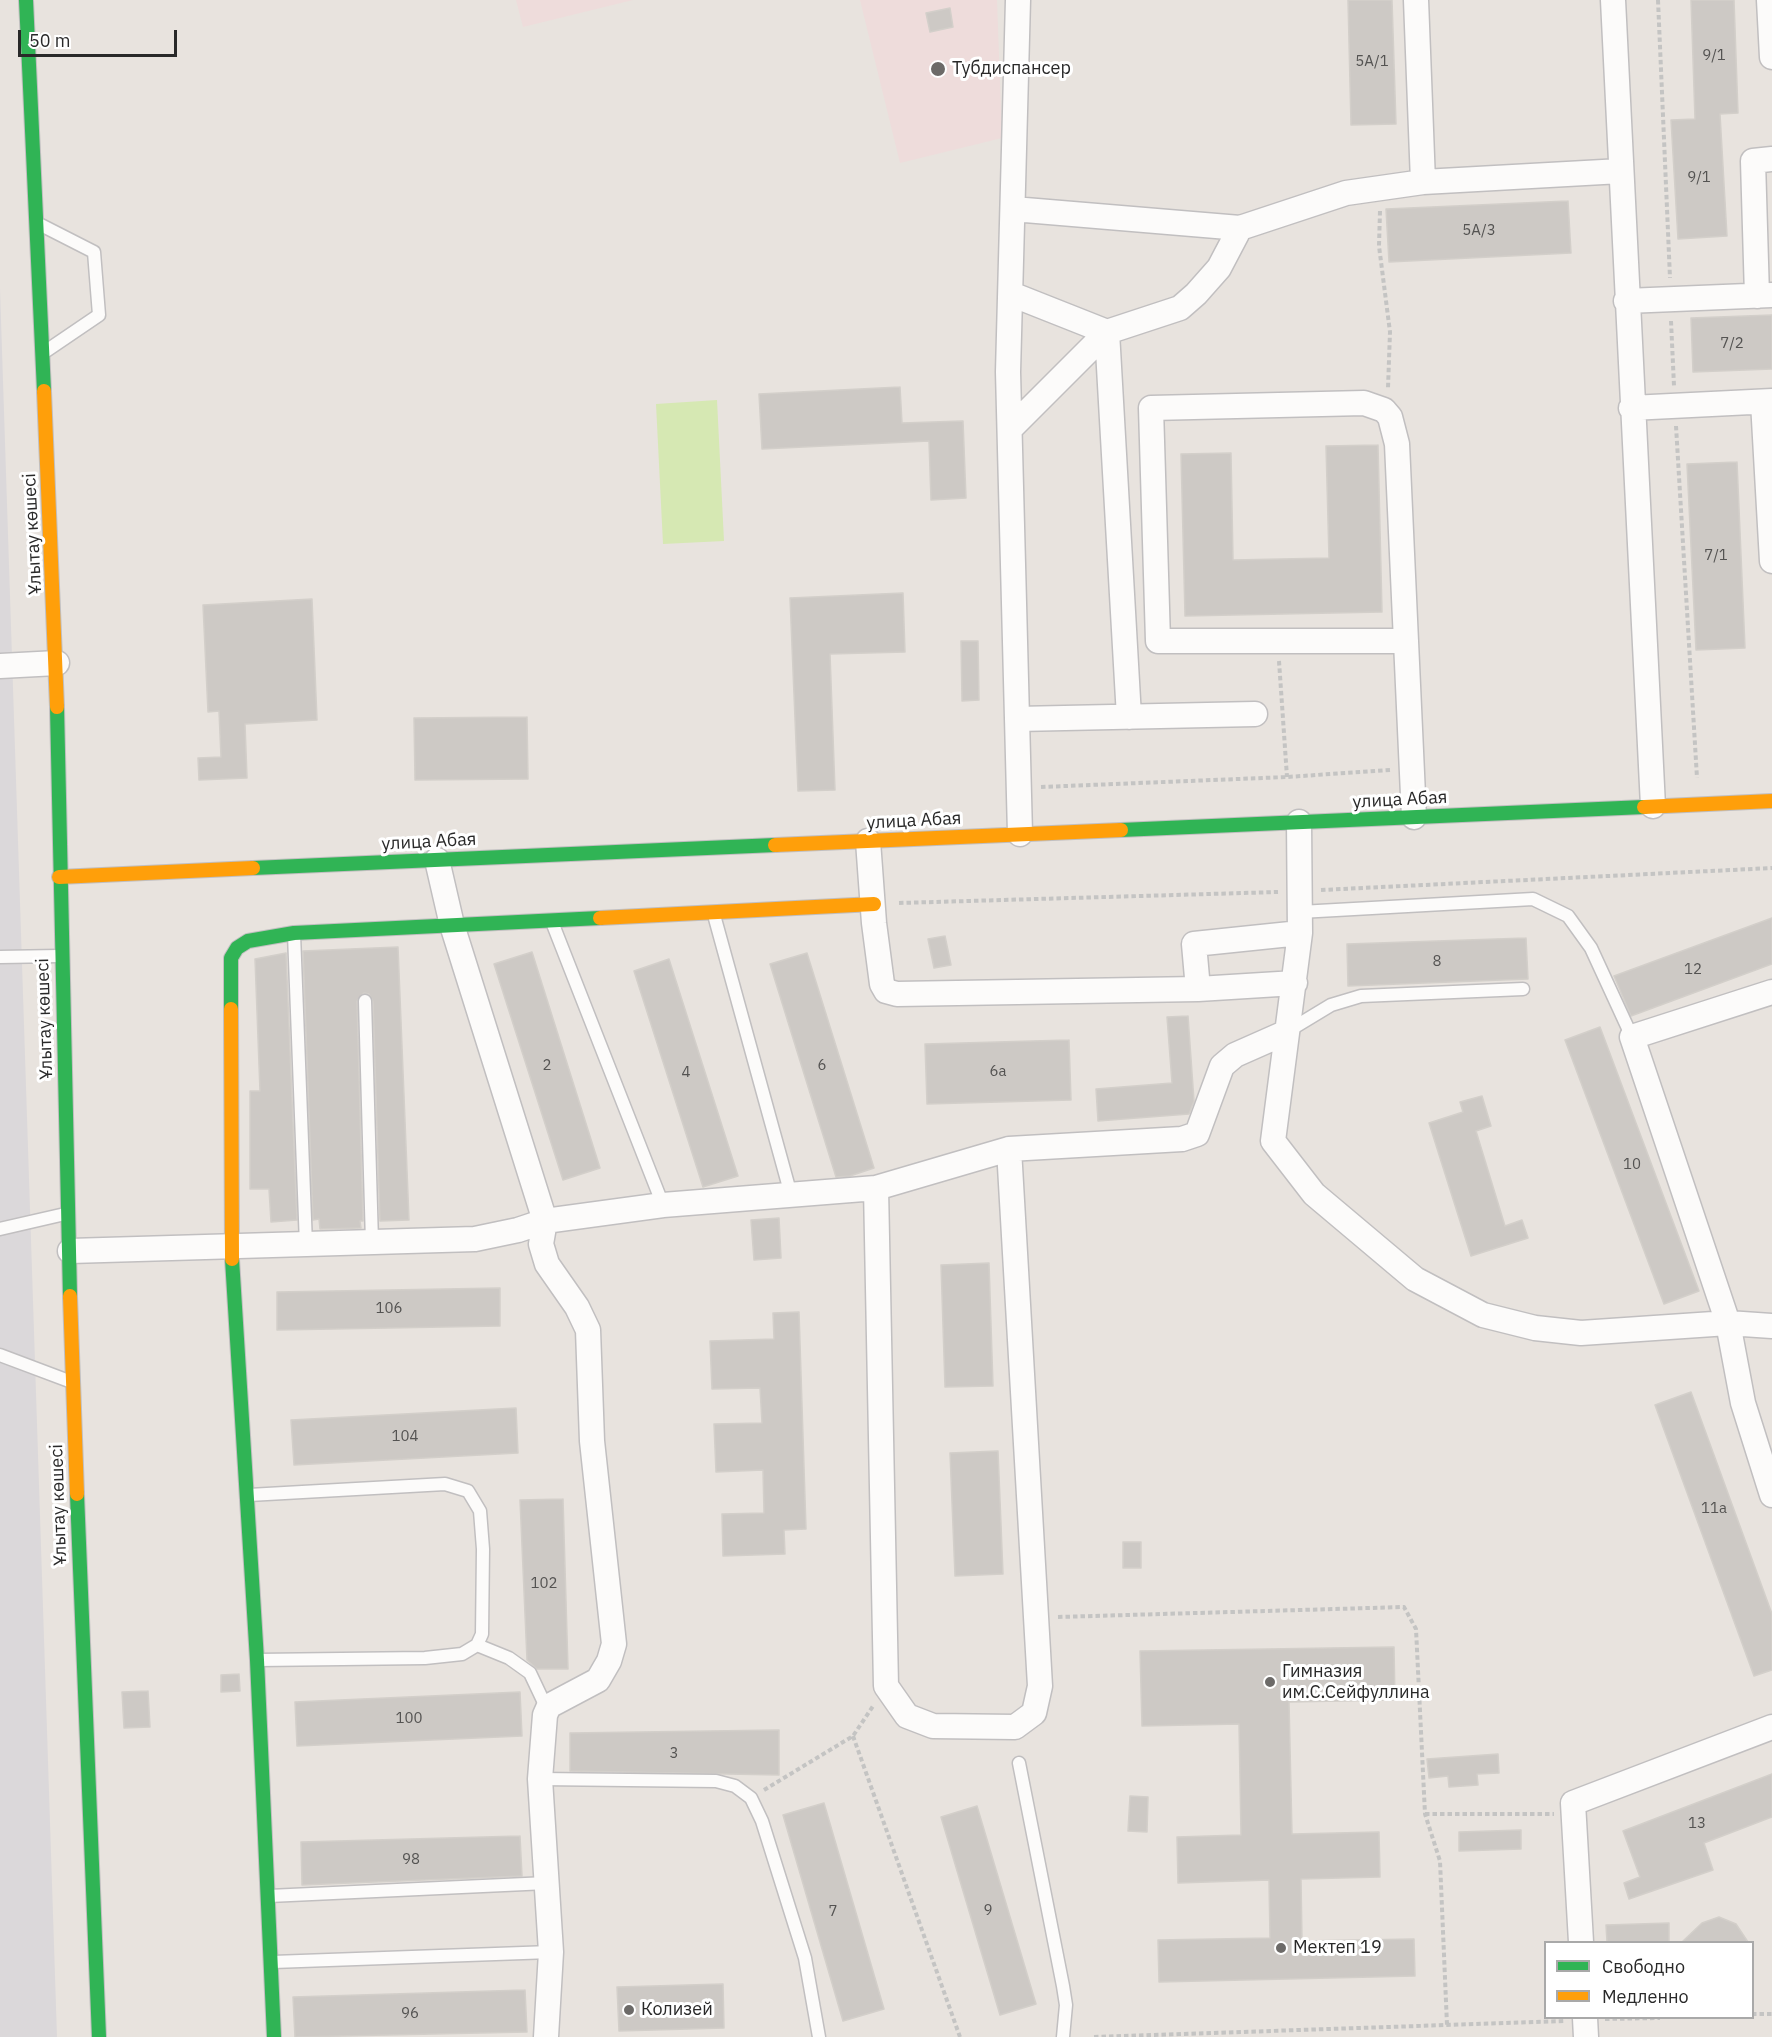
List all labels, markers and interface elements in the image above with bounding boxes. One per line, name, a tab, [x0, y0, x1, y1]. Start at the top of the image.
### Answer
scale bar	[21, 18, 180, 56]
text: 50 m	[29, 29, 71, 52]
house number: 9/1	[1702, 47, 1726, 65]
house number: 5А/1	[1355, 53, 1389, 71]
place label: Тубдиспансер	[952, 58, 1071, 80]
marker: Тубдиспансер	[929, 60, 947, 78]
house number: 9/1	[1687, 169, 1711, 187]
house number: 5А/3	[1462, 222, 1496, 240]
house number: 7/2	[1720, 335, 1744, 353]
street label: Ұлытау көшесі	[19, 473, 47, 595]
house number: 7/1	[1704, 547, 1728, 565]
street label: улица Абая	[1352, 787, 1448, 813]
street label: улица Абая	[866, 808, 962, 834]
street label: улица Абая	[381, 829, 477, 855]
house number: 8	[1433, 953, 1441, 971]
street label: Ұлытау көшесі	[32, 958, 58, 1080]
house number: 12	[1684, 961, 1702, 979]
house number: 2	[543, 1057, 551, 1075]
house number: 6	[818, 1057, 826, 1075]
house number: 6а	[989, 1063, 1007, 1081]
house number: 4	[682, 1064, 690, 1082]
house number: 10	[1623, 1156, 1641, 1174]
house number: 106	[376, 1300, 402, 1318]
house number: 104	[392, 1428, 418, 1446]
street label: Ұлытау көшесі	[46, 1444, 72, 1566]
house number: 11а	[1701, 1500, 1727, 1518]
house number: 102	[531, 1575, 557, 1593]
place label: Гимназия им.С.Сейфуллина	[1282, 1661, 1430, 1704]
marker: Гимназия им.С.Сейфуллина	[1263, 1675, 1277, 1689]
house number: 100	[396, 1710, 422, 1728]
house number: 3	[670, 1745, 678, 1763]
house number: 13	[1688, 1815, 1706, 1833]
house number: 98	[402, 1851, 420, 1869]
house number: 9	[984, 1902, 992, 1920]
house number: 7	[829, 1903, 837, 1921]
place label: Мектеп 19	[1293, 1937, 1382, 1959]
marker: Мектеп 19	[1274, 1941, 1288, 1955]
legend	[1544, 1941, 1754, 2019]
text: Свободно	[1602, 1955, 1685, 1978]
text: Медленно	[1602, 1985, 1689, 2008]
place label: Колизей	[641, 1999, 713, 2021]
marker: Колизей	[622, 2003, 636, 2017]
house number: 96	[401, 2005, 419, 2023]

